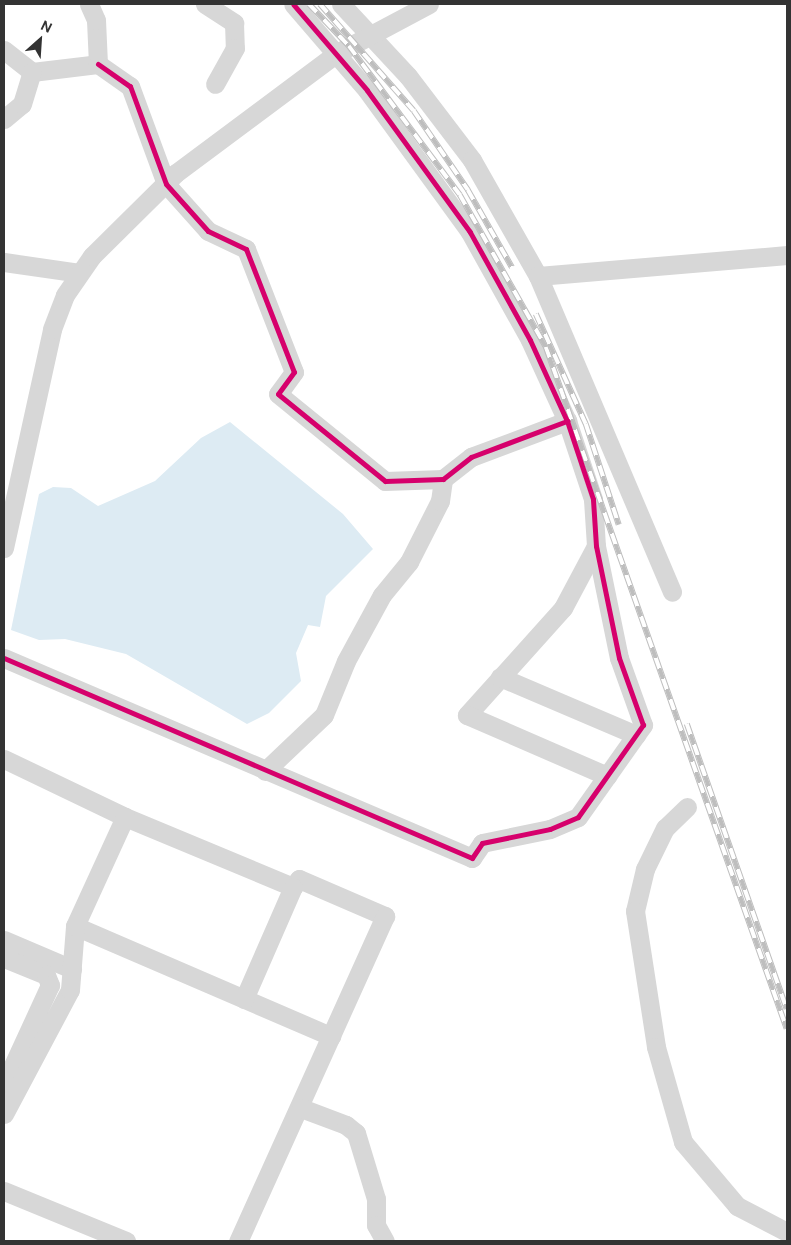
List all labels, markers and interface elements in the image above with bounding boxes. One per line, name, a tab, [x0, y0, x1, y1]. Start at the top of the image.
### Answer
north arrow	[15, 15, 65, 65]
text: N	[38, 16, 55, 37]

